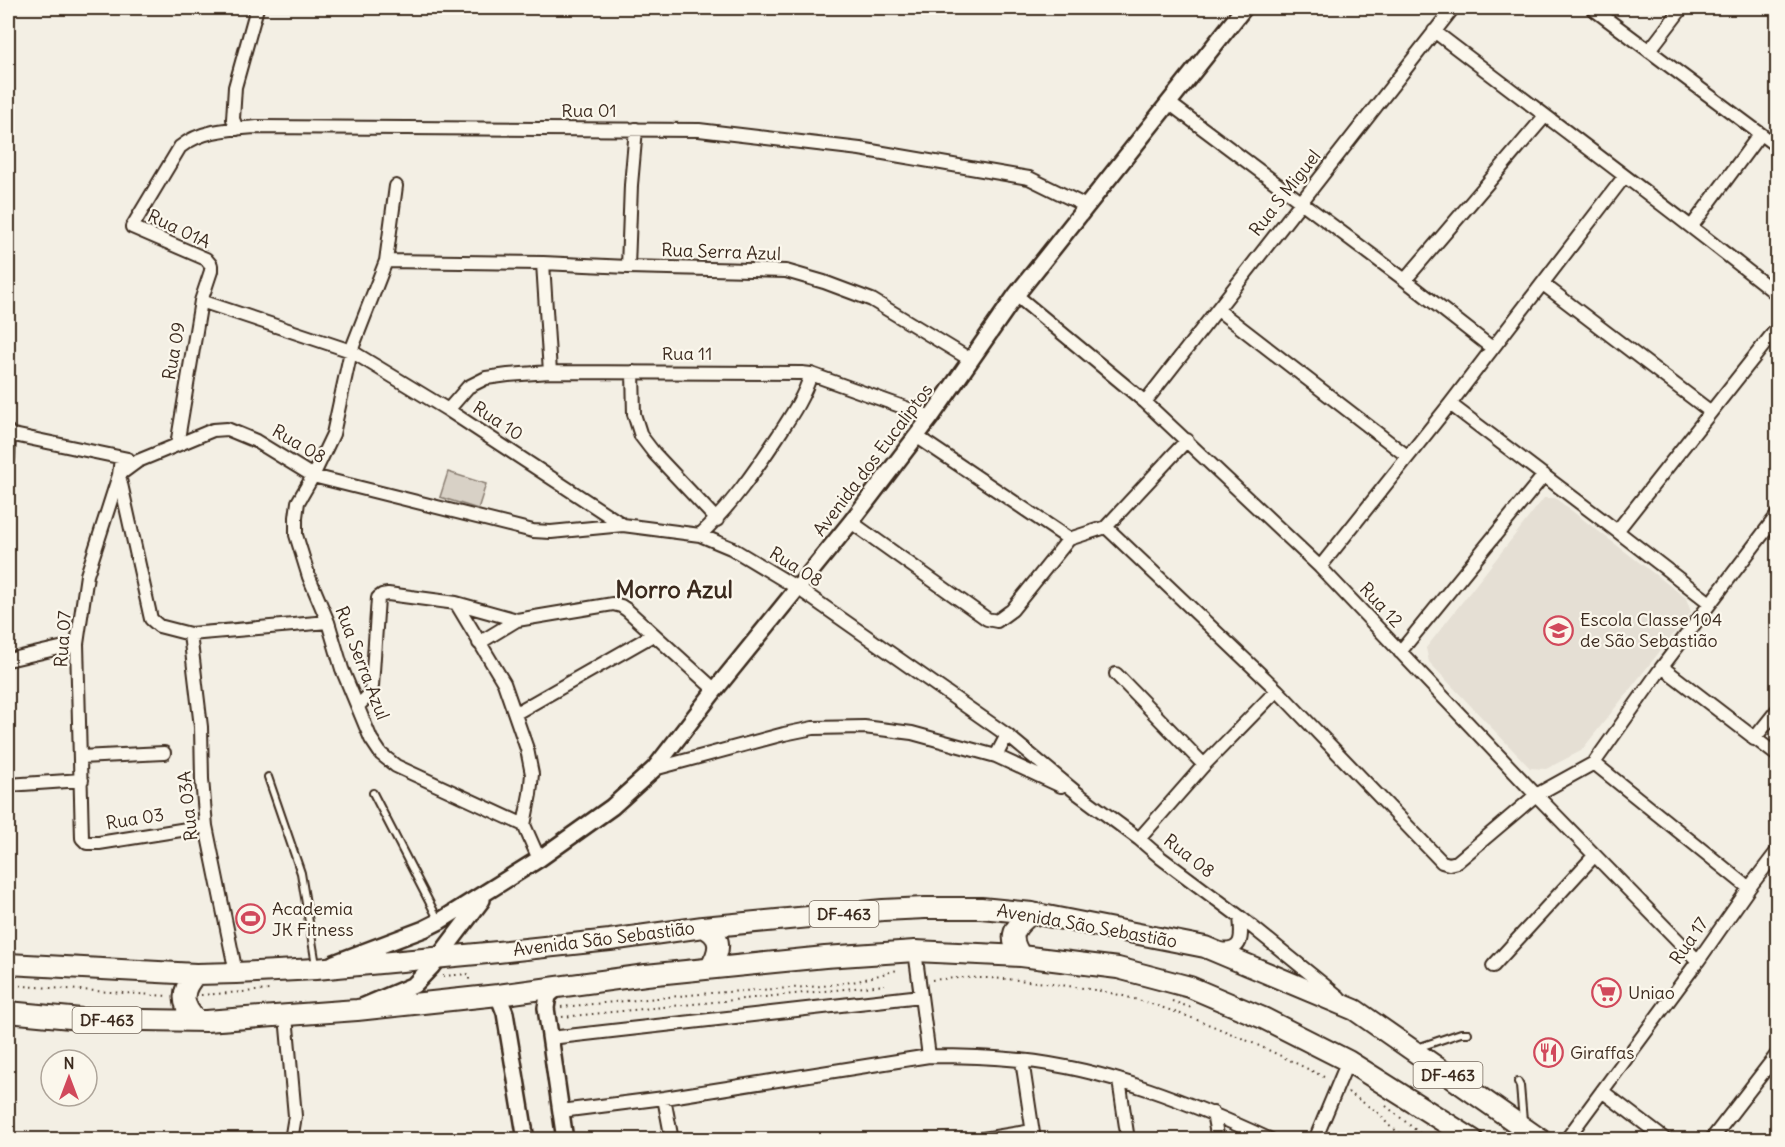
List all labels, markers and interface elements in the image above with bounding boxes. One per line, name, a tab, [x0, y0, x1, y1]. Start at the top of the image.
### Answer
street label: Rua 01	[561, 99, 617, 122]
street label: Rua S Miguel	[1244, 145, 1325, 241]
street label: Rua 01A	[144, 204, 214, 253]
street label: Rua Serra Azul	[661, 238, 781, 265]
street label: Rua 09	[157, 320, 190, 382]
street label: Rua 11	[662, 342, 712, 365]
street label: Avenida dos Eucaliptos	[808, 379, 938, 541]
street label: Rua 10	[469, 396, 528, 445]
street label: Rua 08	[268, 419, 330, 468]
street label: Rua 08	[765, 541, 827, 592]
district label: Morro Azul	[615, 574, 733, 604]
street label: Rua 12	[1355, 577, 1408, 632]
street label: Rua Serra Azul	[330, 603, 395, 723]
place label: Escola Classe 104 de São Sebastião	[1580, 608, 1722, 652]
street label: Rua 07	[49, 610, 76, 668]
school or university icon: Escola Classe 104 de São Sebastião	[1543, 614, 1575, 646]
street label: Rua 03A	[172, 770, 203, 842]
street label: Rua 03	[104, 803, 166, 834]
street label: Rua 08	[1159, 829, 1219, 883]
place label: Academia JK Fitness	[272, 897, 354, 941]
street label: Avenida São Sebastião	[995, 898, 1179, 953]
road number: DF-463	[810, 901, 878, 927]
sports icon: Academia JK Fitness	[235, 903, 267, 935]
street label: Rua 17	[1664, 913, 1713, 969]
street label: Avenida São Sebastião	[512, 916, 696, 961]
supermarket icon: Uniao	[1591, 977, 1623, 1009]
place label: Uniao	[1628, 981, 1675, 1004]
road number: DF-463	[72, 1007, 142, 1033]
restaurant icon: Giraffas	[1533, 1037, 1565, 1069]
place label: Giraffas	[1570, 1041, 1634, 1064]
north arrow	[39, 1048, 99, 1108]
text: N	[63, 1053, 75, 1073]
road number: DF-463	[1414, 1062, 1482, 1088]

